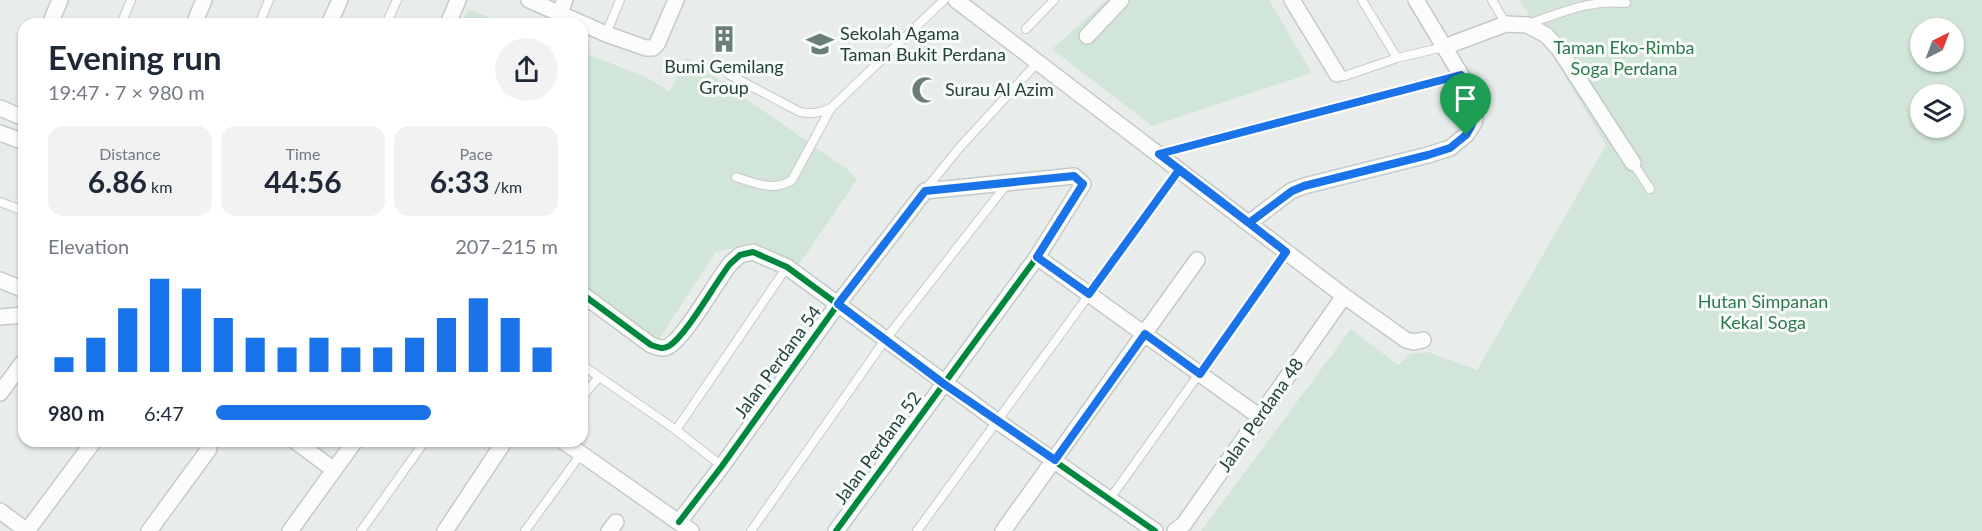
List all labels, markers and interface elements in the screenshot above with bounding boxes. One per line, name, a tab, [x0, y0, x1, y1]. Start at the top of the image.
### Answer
north arrow	[1910, 18, 1964, 72]
map controls	[1910, 18, 1964, 138]
place label: Sekolah Agama Taman Bukit Perdana	[840, 22, 1006, 65]
building icon: Bumi Gemilang Group	[709, 24, 739, 54]
school or university icon: Sekolah Agama Taman Bukit Perdana	[805, 29, 835, 59]
park label: Taman Eko-Rimba Soga Perdana	[1553, 36, 1695, 79]
text: Evening run	[48, 37, 222, 77]
button: share	[495, 38, 558, 101]
place label: Bumi Gemilang Group	[664, 55, 784, 98]
pin	[1440, 73, 1491, 135]
mosque icon: Surau Al Azim	[910, 75, 940, 105]
place label: Surau Al Azim	[945, 78, 1054, 100]
text: 19:47 · 7 × 980 m	[48, 80, 205, 104]
icon: arrive	[1449, 82, 1482, 115]
button: layers	[1910, 84, 1964, 138]
text: Distance	[99, 144, 161, 163]
text: Time	[286, 144, 320, 163]
text: Pace	[459, 144, 493, 163]
text: 6.86	[88, 163, 147, 199]
text: 44:56	[264, 163, 342, 199]
text: 6:33	[430, 163, 490, 199]
text: km	[147, 177, 172, 196]
text: /km	[490, 177, 522, 196]
text: Elevation	[48, 234, 129, 258]
text: 207–215 m	[455, 234, 558, 258]
park label: Hutan Simpanan Kekal Soga	[1698, 290, 1828, 333]
street label: Jalan Perdana 54	[729, 301, 825, 422]
street label: Jalan Perdana 48	[1213, 353, 1308, 475]
street label: Jalan Perdana 52	[829, 387, 925, 508]
text: 980 m	[48, 401, 104, 425]
text: 6:47	[144, 401, 184, 425]

